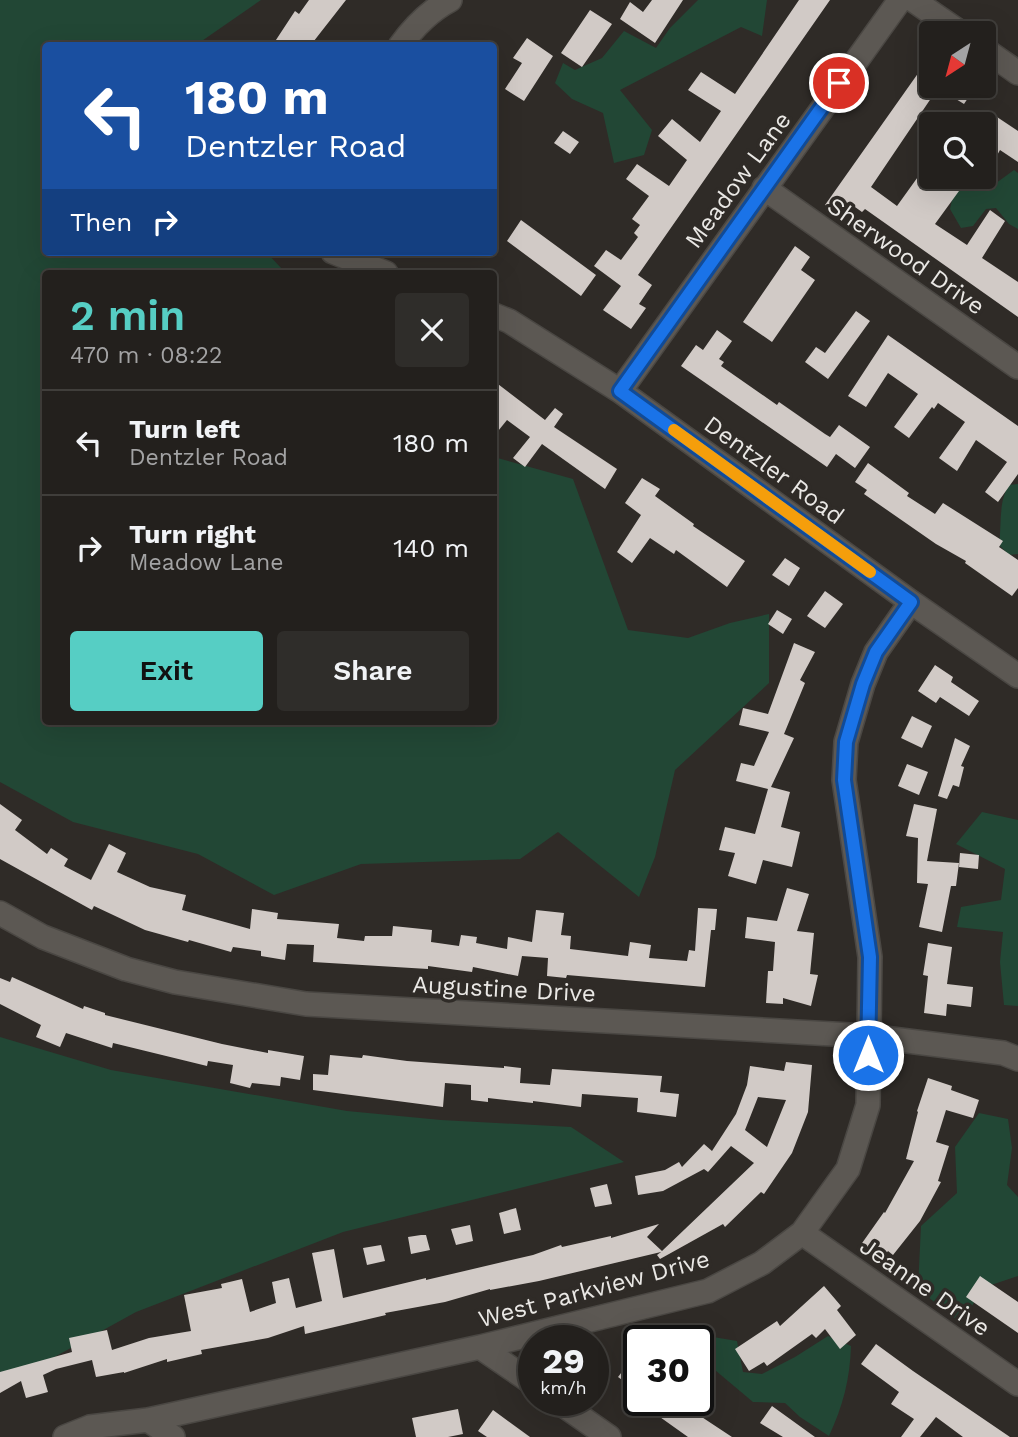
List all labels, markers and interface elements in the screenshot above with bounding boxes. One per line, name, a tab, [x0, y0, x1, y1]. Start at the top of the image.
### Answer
north arrow	[919, 21, 996, 98]
map controls	[919, 21, 996, 189]
pin	[809, 53, 869, 113]
icon: arrive	[820, 64, 858, 102]
text: 180 m	[185, 68, 329, 126]
icon: left	[70, 70, 161, 161]
street label: Meadow Lane	[679, 107, 797, 253]
button: search	[919, 112, 996, 189]
text: Dentzler Road	[185, 127, 406, 165]
street label: Sherwood Drive	[822, 191, 990, 321]
icon: right	[146, 203, 184, 241]
text: Then	[70, 207, 132, 237]
text: 2 min	[70, 291, 185, 340]
button: close	[395, 293, 469, 367]
text: 470 m · 08:22	[70, 342, 222, 369]
street label: Dentzler Road	[699, 410, 849, 530]
text: Turn left	[129, 414, 240, 444]
icon: left	[70, 424, 108, 462]
text: 180 m	[393, 428, 469, 458]
text: Dentzler Road	[129, 444, 288, 471]
text: Turn right	[129, 519, 256, 549]
icon: right	[70, 529, 108, 567]
text: 140 m	[393, 533, 469, 563]
text: Meadow Lane	[129, 549, 283, 576]
button: Exit	[70, 631, 263, 711]
button: Share	[277, 631, 469, 711]
street label: Augustine Drive	[412, 970, 596, 1008]
position arrow	[831, 1018, 905, 1092]
street label: Jeanne Drive	[855, 1232, 995, 1342]
street label: West Parkview Drive	[475, 1245, 713, 1333]
speed limit sign: 30	[623, 1325, 714, 1416]
text: 29	[542, 1340, 585, 1382]
text: km/h	[540, 1377, 587, 1398]

